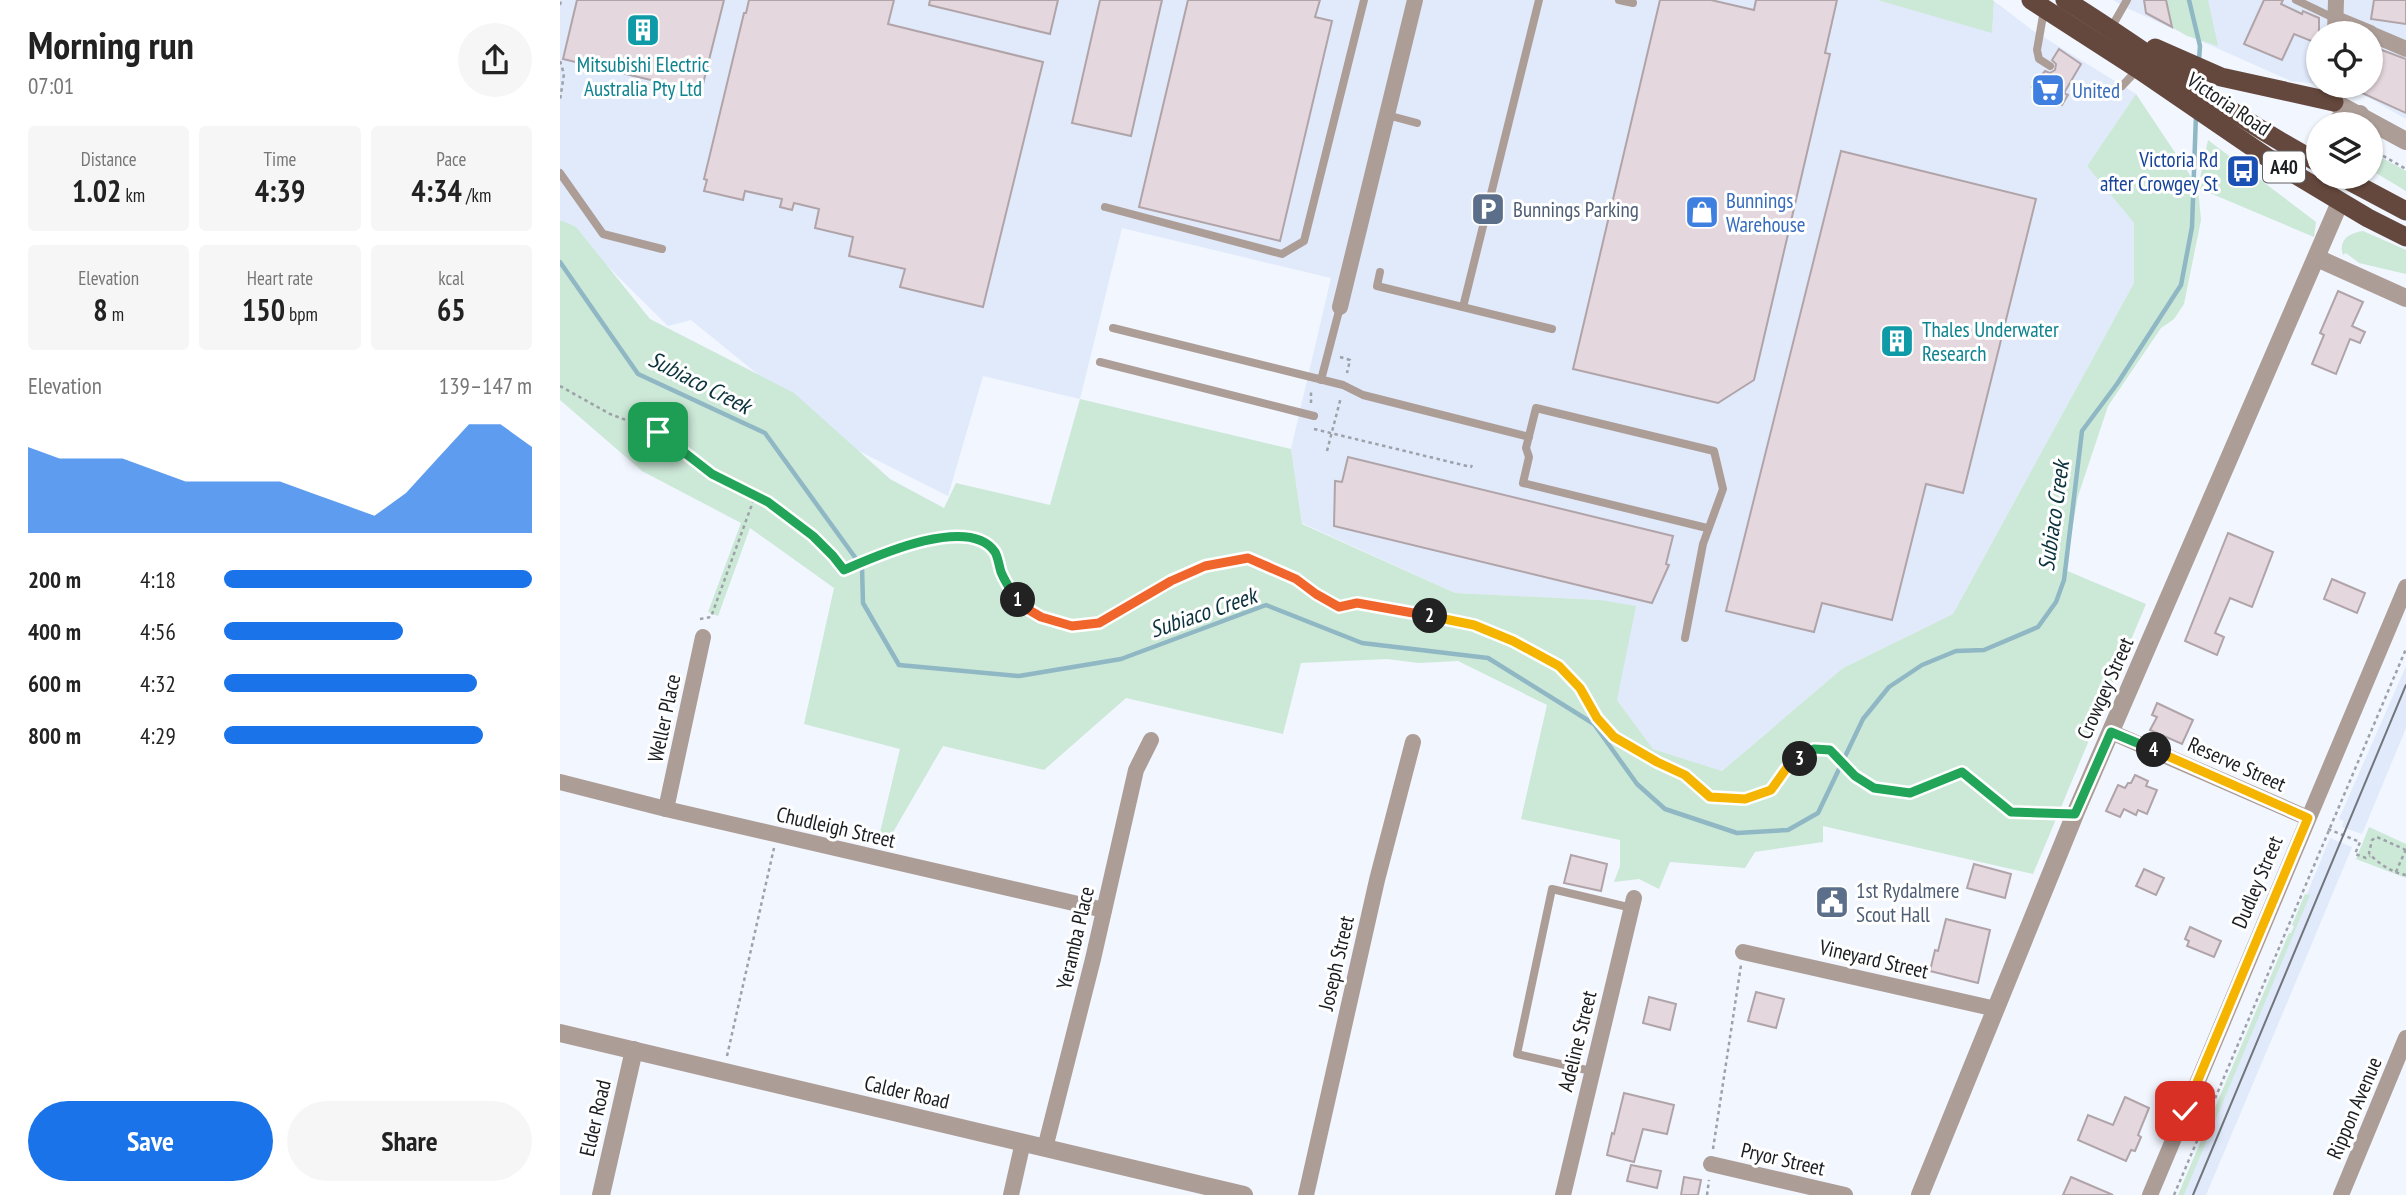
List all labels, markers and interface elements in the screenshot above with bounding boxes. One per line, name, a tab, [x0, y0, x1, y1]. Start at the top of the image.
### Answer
building icon: Mitsubishi Electric Australia Pty Ltd	[624, 11, 662, 49]
text: Morning run	[28, 20, 194, 69]
map controls	[2306, 21, 2383, 189]
button: locate	[2306, 21, 2383, 98]
button: share	[458, 23, 532, 97]
place label: Mitsubishi Electric Australia Pty Ltd	[577, 51, 710, 102]
street label: Victoria Road	[2181, 66, 2276, 142]
text: 07:01	[28, 71, 74, 100]
supermarket icon: United	[2029, 71, 2067, 109]
place label: United	[2072, 77, 2120, 104]
button: layers	[2306, 112, 2383, 189]
place label: Victoria Rd after Crowgey St	[2100, 146, 2218, 197]
text: Distance	[81, 147, 137, 171]
text: Time	[264, 147, 296, 171]
text: Pace	[436, 147, 466, 171]
bus stop icon: Victoria Rd after Crowgey St	[2224, 152, 2262, 190]
road number: A40	[2263, 152, 2305, 182]
text: 1.02	[72, 171, 121, 210]
text: 4:39	[255, 171, 305, 210]
text: 4:34	[411, 171, 462, 210]
text: km	[121, 183, 145, 207]
text: /km	[462, 183, 491, 207]
place label: Bunnings Warehouse	[1726, 187, 1805, 238]
parking icon: Bunnings Parking	[1469, 190, 1507, 228]
shop icon: Bunnings Warehouse	[1683, 193, 1721, 231]
place label: Bunnings Parking	[1513, 196, 1639, 223]
text: Elevation	[78, 266, 139, 290]
text: Heart rate	[247, 266, 313, 290]
text: kcal	[438, 266, 464, 290]
text: 8	[93, 290, 108, 329]
text: 150	[242, 290, 285, 329]
text: 65	[437, 290, 466, 329]
text: m	[108, 302, 124, 326]
text: bpm	[285, 302, 318, 326]
place label: Thales Underwater Research	[1922, 316, 2059, 367]
building icon: Thales Underwater Research	[1878, 322, 1916, 360]
water label: Subiaco Creek	[644, 344, 759, 421]
text: Elevation	[28, 371, 102, 400]
text: 139–147 m	[439, 371, 532, 400]
pin	[628, 402, 688, 462]
icon: arrive	[639, 413, 677, 451]
water label: Subiaco Creek	[2031, 456, 2076, 573]
text: 200 m	[28, 565, 81, 594]
text: 4:18	[140, 565, 176, 594]
water label: Subiaco Creek	[1146, 579, 1263, 644]
pin: 1	[1000, 582, 1036, 618]
text: 1	[1013, 587, 1022, 611]
pin: 2	[1412, 598, 1448, 634]
text: 2	[1425, 603, 1434, 627]
text: 400 m	[28, 617, 81, 646]
text: 4:56	[140, 617, 176, 646]
street label: Crowgey Street	[2071, 633, 2140, 743]
text: 600 m	[28, 669, 81, 698]
text: 4:32	[140, 669, 176, 698]
street label: Weller Place	[642, 672, 686, 764]
text: 800 m	[28, 721, 81, 750]
text: 4:29	[140, 721, 176, 750]
street label: Reserve Street	[2184, 730, 2290, 798]
pin: 4	[2136, 732, 2172, 768]
text: 4	[2149, 737, 2158, 761]
pin: 3	[1782, 742, 1818, 776]
text: 3	[1795, 746, 1804, 770]
street label: Chudleigh Street	[774, 800, 898, 854]
street label: Dudley Street	[2225, 832, 2289, 932]
place label: 1st Rydalmere Scout Hall	[1856, 877, 1959, 928]
public building icon: 1st Rydalmere Scout Hall	[1813, 883, 1851, 921]
street label: Yeramba Place	[1050, 884, 1100, 992]
street label: Joseph Street	[1312, 913, 1360, 1014]
street label: Vineyard Street	[1816, 933, 1931, 985]
street label: Adeline Street	[1551, 988, 1603, 1094]
street label: Rippon Avenue	[2320, 1053, 2388, 1163]
street label: Calder Road	[862, 1069, 952, 1115]
street label: Elder Road	[573, 1077, 617, 1159]
pin	[2155, 1081, 2215, 1141]
icon: check	[2166, 1092, 2204, 1130]
button: Save	[28, 1101, 273, 1181]
button: Share	[287, 1101, 532, 1181]
street label: Pryor Street	[1738, 1136, 1828, 1182]

